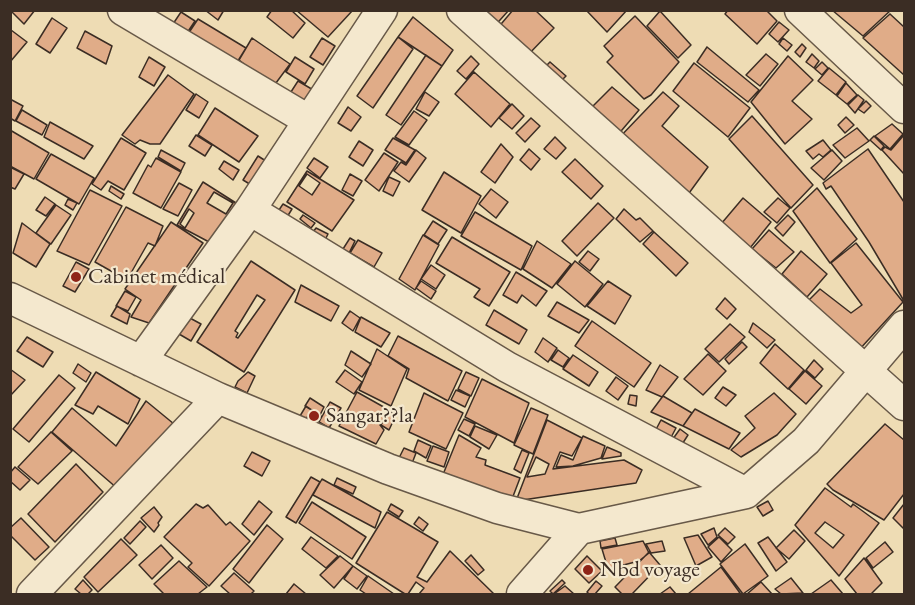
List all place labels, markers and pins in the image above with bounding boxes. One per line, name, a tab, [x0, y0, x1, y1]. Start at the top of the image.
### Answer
place label: Cabinet médical	[88, 264, 225, 290]
marker: Cabinet médical	[69, 270, 83, 284]
place label: Sangar??la	[326, 403, 413, 429]
marker: Sangar??la	[307, 409, 321, 423]
place label: Nbd voyage	[600, 557, 700, 583]
marker: Nbd voyage	[581, 563, 595, 577]

